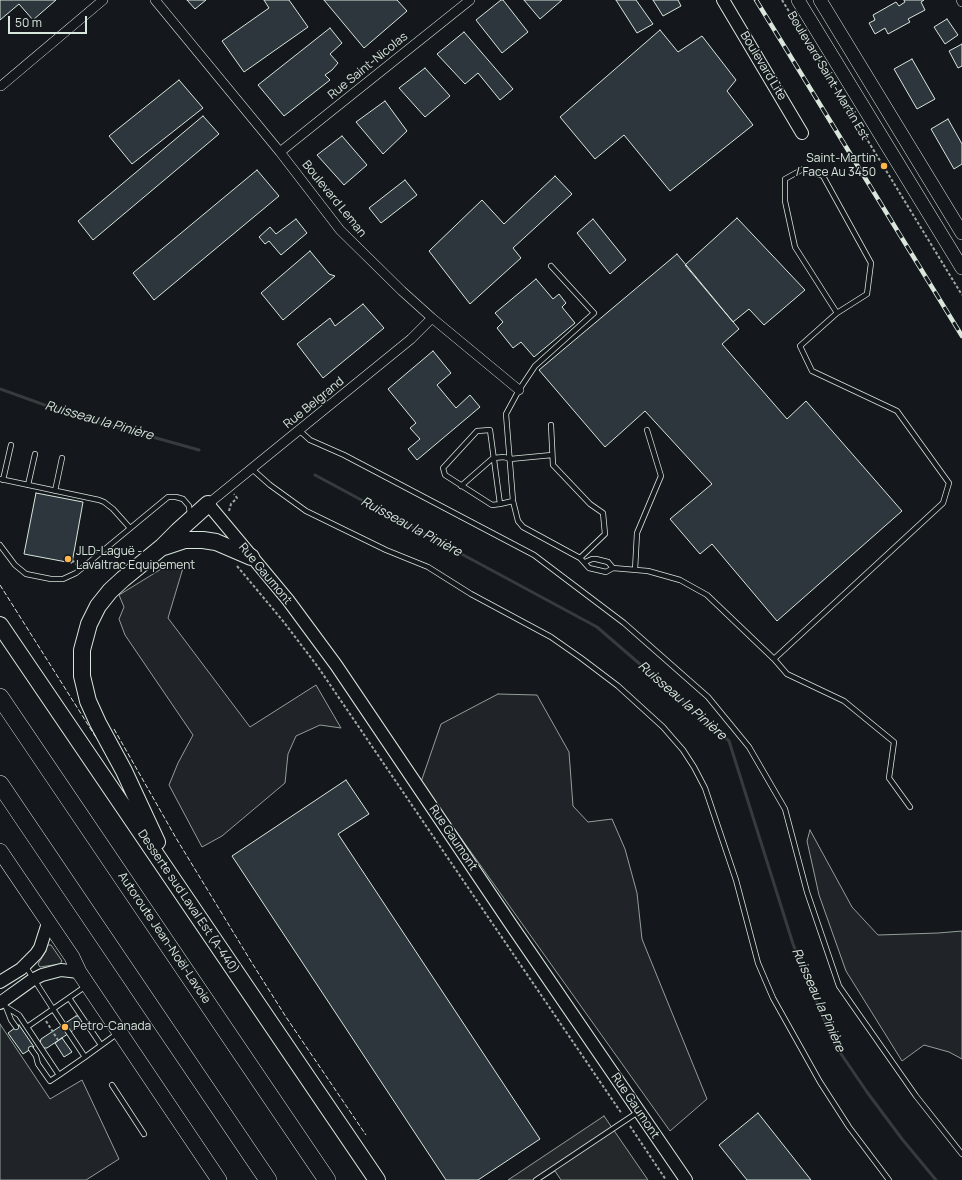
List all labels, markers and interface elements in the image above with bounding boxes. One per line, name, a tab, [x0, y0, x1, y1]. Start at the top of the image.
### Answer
scale bar	[10, 8, 89, 34]
street label: Boulevard Saint-Martin Est	[784, 9, 872, 143]
text: 50 m	[15, 14, 42, 31]
street label: Rue Saint-Nicolas	[325, 29, 411, 103]
street label: Boulevard Lite	[737, 29, 789, 103]
place label: Saint-Martin / Face Au 3450	[796, 152, 876, 180]
street label: Boulevard Leman	[299, 158, 369, 240]
marker: Saint-Martin / Face Au 3450	[879, 161, 889, 171]
street label: Rue Belgrand	[281, 374, 347, 432]
water label: Ruisseau la Pinière	[43, 398, 155, 444]
water label: Ruisseau la Pinière	[358, 494, 464, 560]
street label: Rue Gaumont	[235, 540, 295, 608]
place label: JLD-Laguë - Lavaltrac Equipement	[76, 545, 195, 573]
marker: JLD-Laguë - Lavaltrac Equipement	[63, 554, 73, 564]
water label: Ruisseau la Pinière	[635, 658, 729, 744]
street label: Rue Gaumont	[426, 803, 480, 873]
street label: Desserte sud Laval Est (A-440)	[134, 827, 242, 977]
street label: Autoroute Jean-Noël-Lavoie	[115, 869, 213, 1007]
water label: Ruisseau la Pinière	[788, 946, 848, 1054]
place label: Petro-Canada	[73, 1020, 151, 1034]
marker: Petro-Canada	[60, 1022, 70, 1032]
street label: Rue Gaumont	[608, 1071, 662, 1141]

